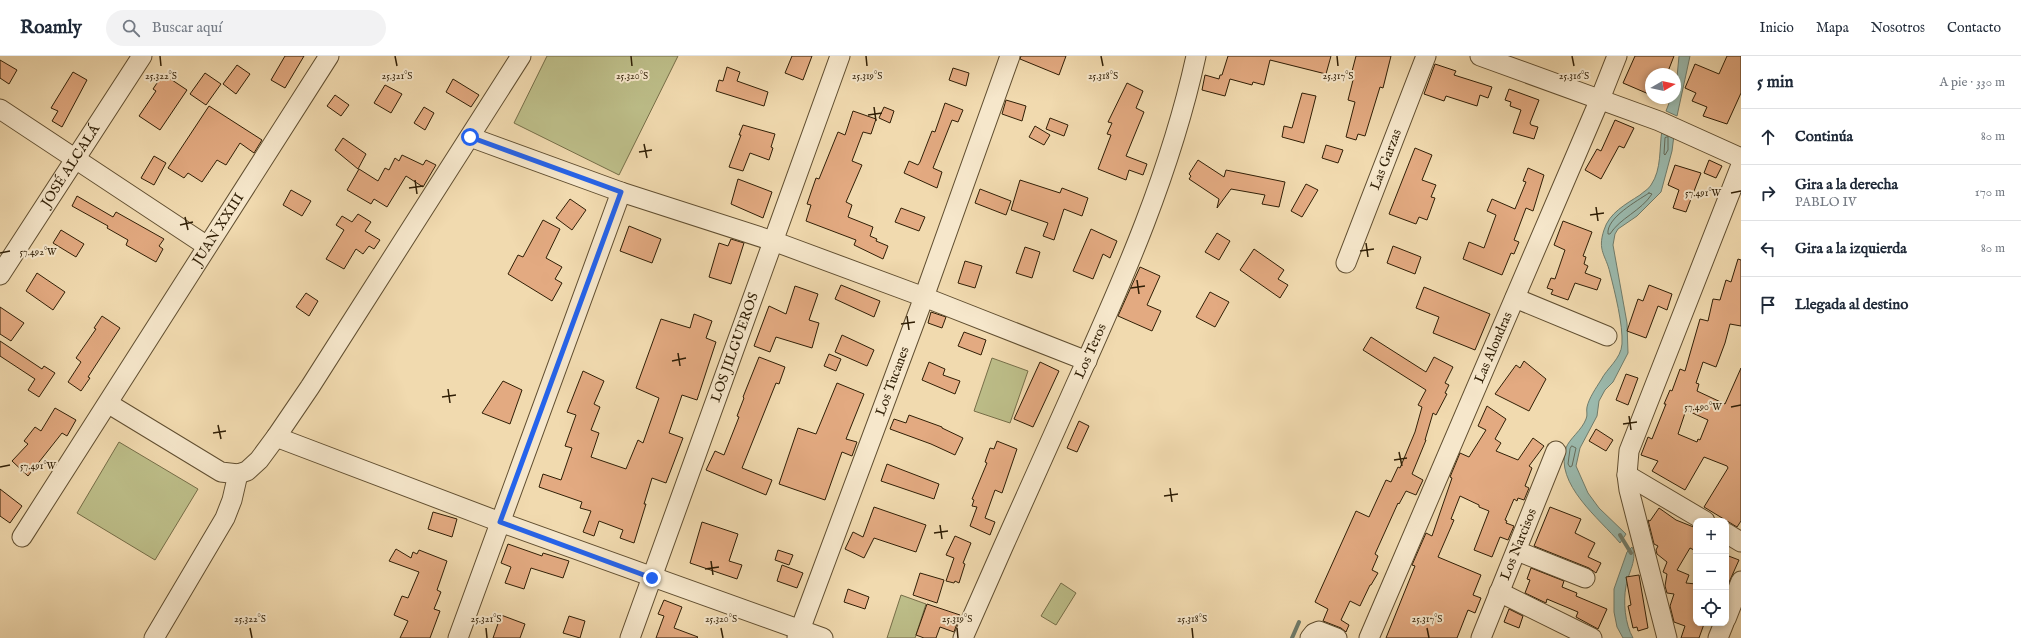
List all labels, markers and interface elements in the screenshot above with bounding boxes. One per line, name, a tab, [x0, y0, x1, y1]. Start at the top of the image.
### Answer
search box	[106, 10, 386, 46]
text: Roamly	[20, 16, 82, 40]
icon: search	[120, 17, 142, 39]
text: Buscar aquí	[152, 18, 222, 37]
text: Inicio	[1759, 19, 1794, 37]
text: Mapa	[1816, 19, 1849, 37]
text: Nosotros	[1871, 19, 1925, 37]
text: Contacto	[1947, 19, 2001, 37]
north arrow	[1645, 68, 1681, 104]
text: 25.322°S	[145, 70, 177, 83]
text: 25.321°S	[382, 70, 412, 83]
text: 25.320°S	[616, 70, 648, 83]
text: 25.319°S	[852, 70, 882, 83]
text: 25.318°S	[1088, 70, 1118, 83]
text: 25.317°S	[1323, 70, 1353, 83]
text: 25.316°S	[1559, 70, 1589, 83]
text: 5 min	[1757, 72, 1794, 93]
text: A pie · 330 m	[1939, 74, 2005, 91]
street label: JOSÉ ALCALÁ	[36, 120, 105, 212]
street label: Las Garzas	[1366, 126, 1406, 192]
icon: ahead	[1757, 126, 1779, 148]
text: Continúa	[1795, 127, 1853, 146]
route start	[461, 128, 479, 146]
text: 80 m	[1981, 128, 2005, 145]
text: Gira a la derecha	[1795, 175, 1898, 194]
icon: right	[1757, 182, 1779, 204]
text: 170 m	[1975, 184, 2005, 201]
text: 57.491°W	[1685, 187, 1722, 200]
street label: JUAN XXIII	[188, 190, 248, 271]
text: PABLO IV	[1795, 194, 1857, 211]
icon: left	[1757, 238, 1779, 260]
text: Gira a la izquierda	[1795, 239, 1907, 258]
text: 80 m	[1981, 240, 2005, 257]
text: 57.492°W	[19, 246, 57, 259]
street label: LOS JILGUEROS	[707, 290, 763, 405]
icon: arrive	[1757, 294, 1779, 316]
text: Llegada al destino	[1795, 295, 1908, 314]
street label: Las Alondras	[1470, 309, 1517, 386]
street label: Los Teros	[1071, 321, 1111, 382]
street label: Los Tucanes	[871, 344, 914, 418]
text: 57.490°W	[1684, 401, 1722, 414]
text: 57.491°W	[20, 460, 57, 473]
street label: Los Narcisos	[1496, 506, 1541, 583]
map controls	[1693, 518, 1729, 626]
button: +	[1693, 518, 1729, 554]
button: −	[1693, 554, 1729, 590]
route end	[643, 569, 661, 587]
button: locate	[1693, 590, 1729, 626]
text: 25.322°S	[234, 613, 266, 626]
text: 25.321°S	[471, 613, 501, 626]
text: 25.320°S	[705, 613, 737, 626]
text: 25.319°S	[942, 613, 972, 626]
text: 25.318°S	[1177, 613, 1207, 626]
text: 25.317°S	[1412, 613, 1442, 626]

